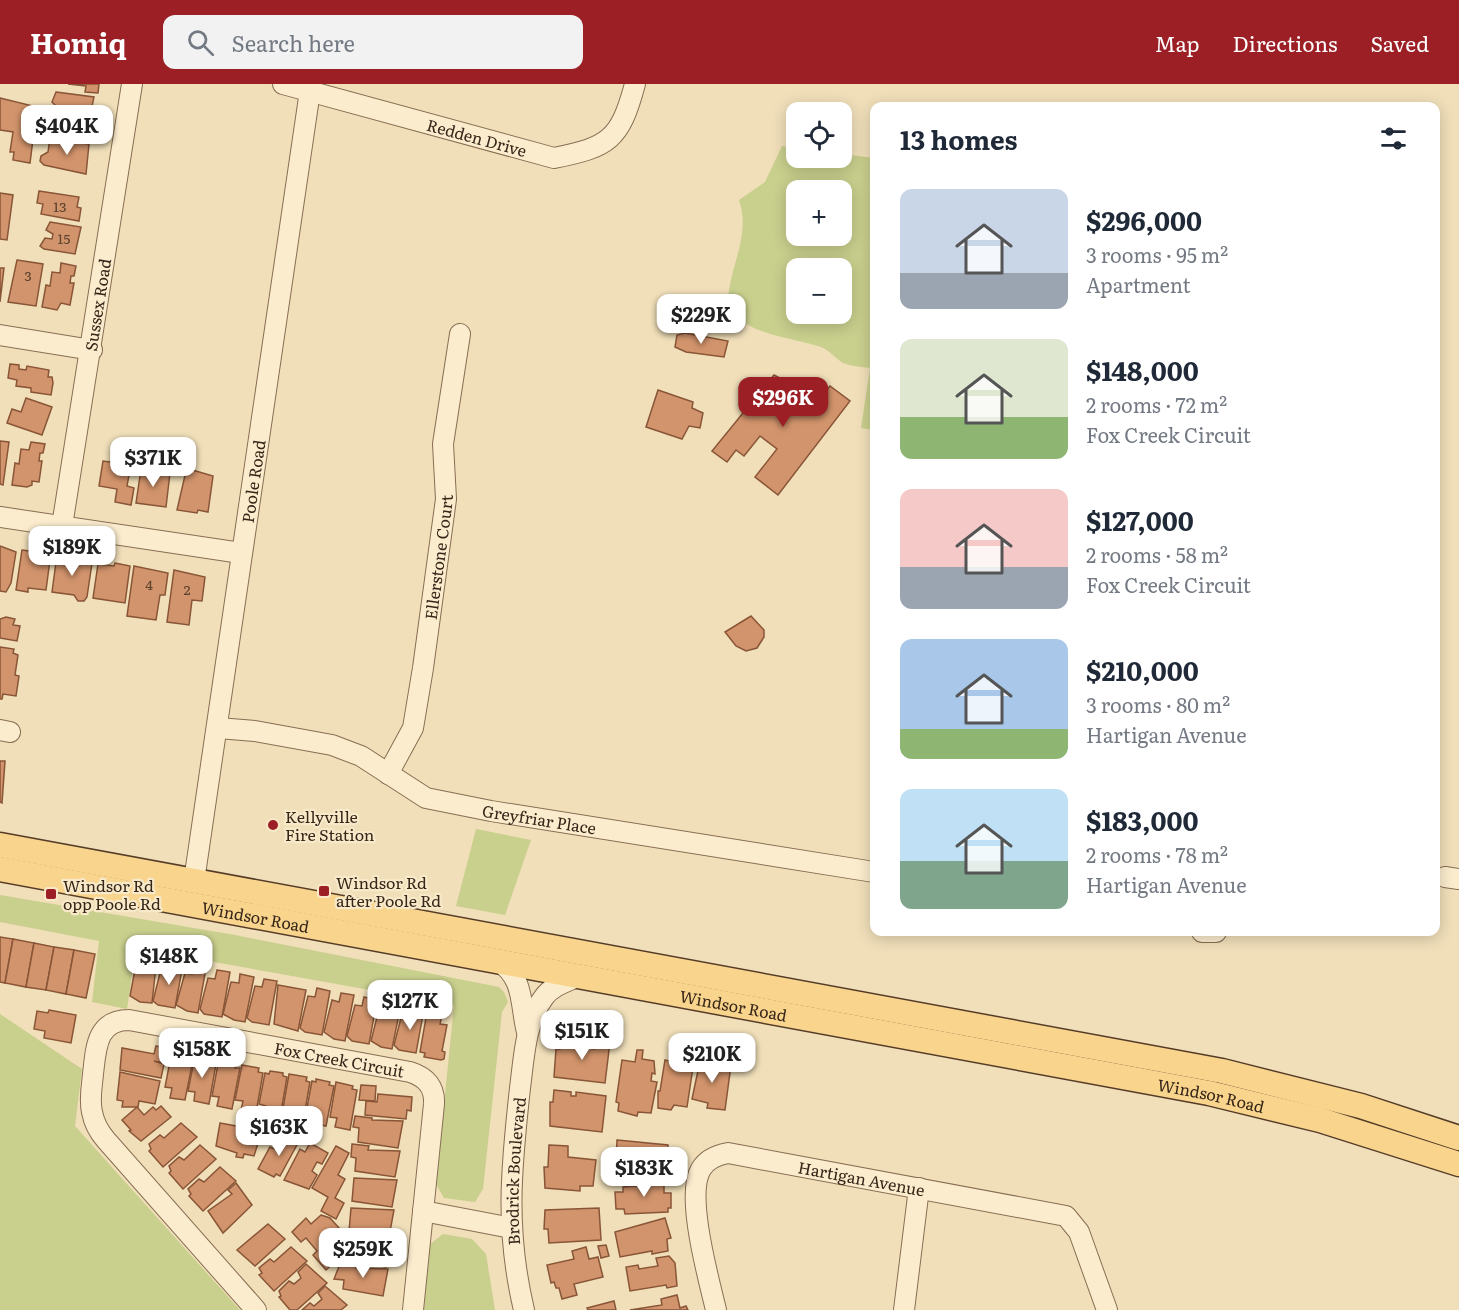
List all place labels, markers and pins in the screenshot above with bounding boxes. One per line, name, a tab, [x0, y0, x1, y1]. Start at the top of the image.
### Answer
pin: $404K	[25, 105, 109, 156]
pin: $229K	[659, 294, 743, 345]
pin: $296K	[741, 377, 825, 428]
pin: $371K	[111, 437, 195, 488]
pin: $189K	[30, 526, 114, 577]
place label: Kellyville Fire Station	[285, 804, 375, 846]
marker: Kellyville Fire Station	[266, 818, 280, 832]
place label: Windsor Rd after Poole Rd	[336, 870, 441, 912]
place label: Windsor Rd opp Poole Rd	[63, 873, 161, 915]
marker: Windsor Rd after Poole Rd	[317, 884, 331, 898]
marker: Windsor Rd opp Poole Rd	[44, 887, 58, 901]
pin: $148K	[127, 935, 211, 986]
pin: $127K	[368, 980, 452, 1031]
pin: $151K	[540, 1010, 624, 1061]
pin: $158K	[160, 1028, 244, 1079]
pin: $210K	[670, 1033, 754, 1084]
pin: $163K	[237, 1106, 321, 1157]
pin: $183K	[602, 1147, 686, 1198]
pin: $259K	[321, 1228, 405, 1279]

